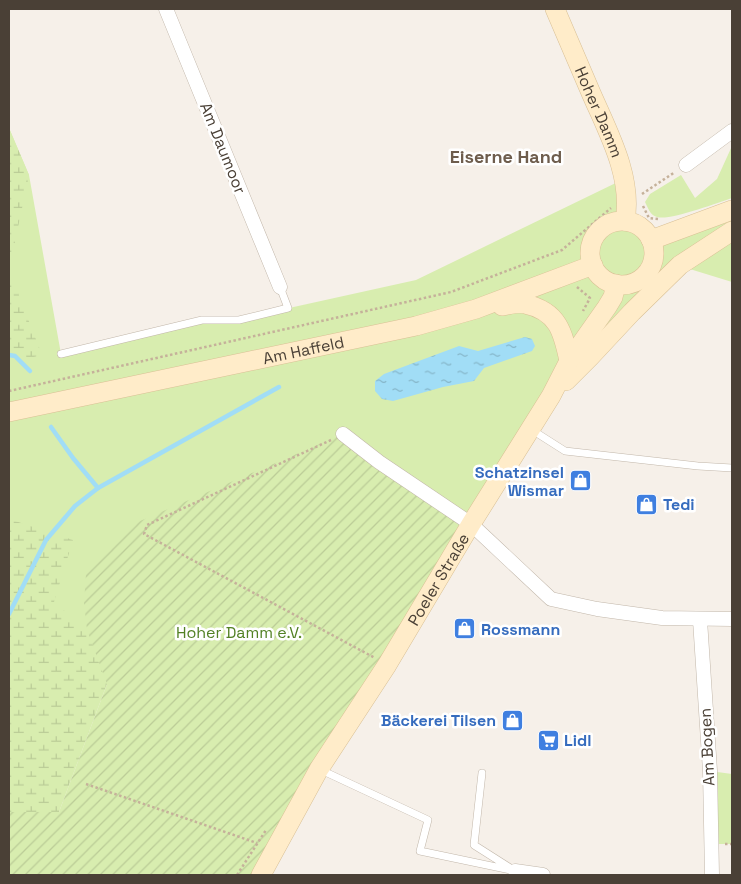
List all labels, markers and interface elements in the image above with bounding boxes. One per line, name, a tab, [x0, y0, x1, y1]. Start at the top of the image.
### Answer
street label: Hoher Damm	[570, 63, 628, 160]
street label: Am Daumoor	[195, 99, 251, 197]
district label: Eiserne Hand	[450, 145, 562, 168]
street label: Am Haffeld	[261, 331, 346, 369]
place label: Schatzinsel Wismar	[475, 462, 564, 501]
shop icon: Schatzinsel Wismar	[568, 469, 592, 493]
shop icon: Tedi	[635, 492, 659, 516]
place label: Tedi	[663, 494, 695, 515]
street label: Poeler Straße	[403, 529, 474, 629]
shop icon: Rossmann	[453, 617, 477, 641]
place label: Rossmann	[481, 619, 560, 640]
park label: Hoher Damm e.V.	[176, 622, 302, 643]
shop icon: Bäckerei Tilsen	[500, 708, 524, 732]
street label: Am Bogen	[694, 708, 720, 786]
place label: Bäckerei Tilsen	[381, 710, 496, 731]
supermarket icon: Lidl	[536, 728, 560, 752]
place label: Lidl	[564, 730, 591, 751]

